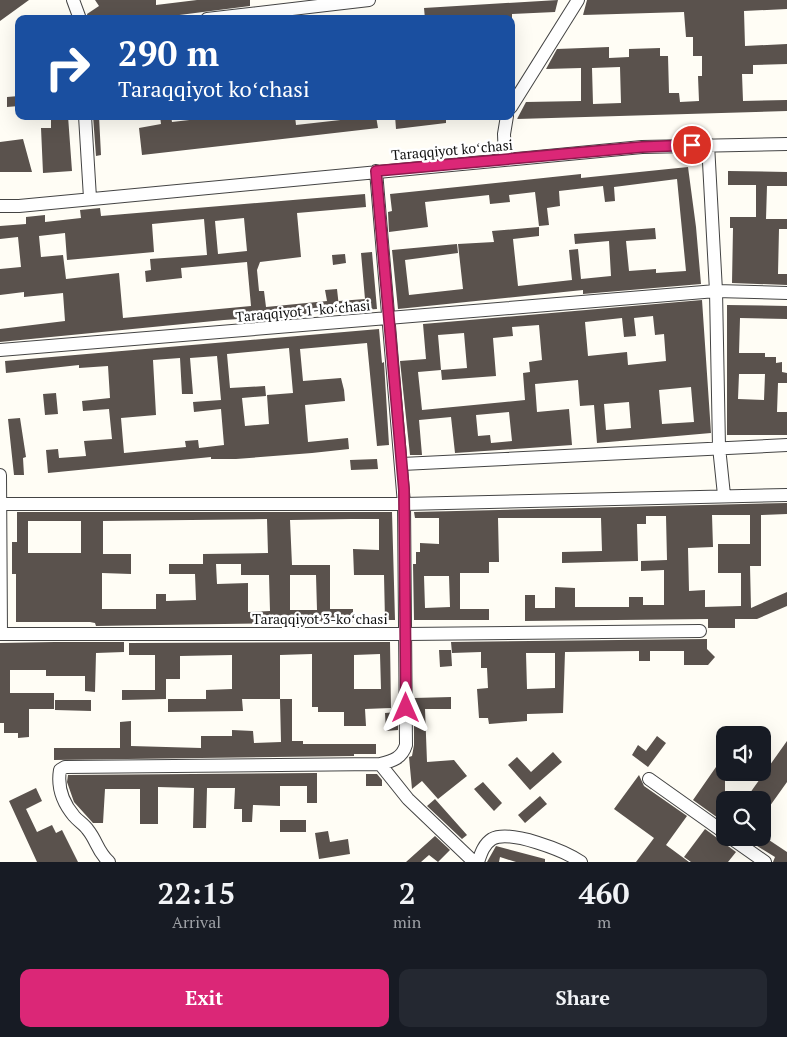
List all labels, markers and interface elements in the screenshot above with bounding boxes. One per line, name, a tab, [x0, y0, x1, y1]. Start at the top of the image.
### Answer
text: 290 m	[118, 30, 219, 76]
icon: right	[35, 35, 100, 100]
text: Taraqqiyot koʻchasi	[118, 74, 310, 103]
pin	[671, 124, 713, 166]
icon: arrive	[678, 131, 706, 159]
street label: Taraqqiyot koʻchasi	[390, 135, 513, 164]
street label: Taraqqiyot 1-koʻchasi	[235, 295, 371, 326]
street label: Taraqqiyot 3-koʻchasi	[252, 609, 388, 628]
position arrow	[379, 681, 431, 733]
map controls	[716, 726, 771, 846]
button: sound	[716, 726, 771, 781]
button: search	[716, 791, 771, 846]
text: 22:15	[157, 873, 236, 913]
text: 2	[399, 873, 416, 913]
text: 460	[579, 873, 630, 913]
text: Arrival	[172, 911, 221, 933]
text: min	[393, 911, 421, 933]
text: m	[597, 911, 611, 933]
button: Exit	[20, 969, 389, 1027]
button: Share	[399, 969, 767, 1027]

